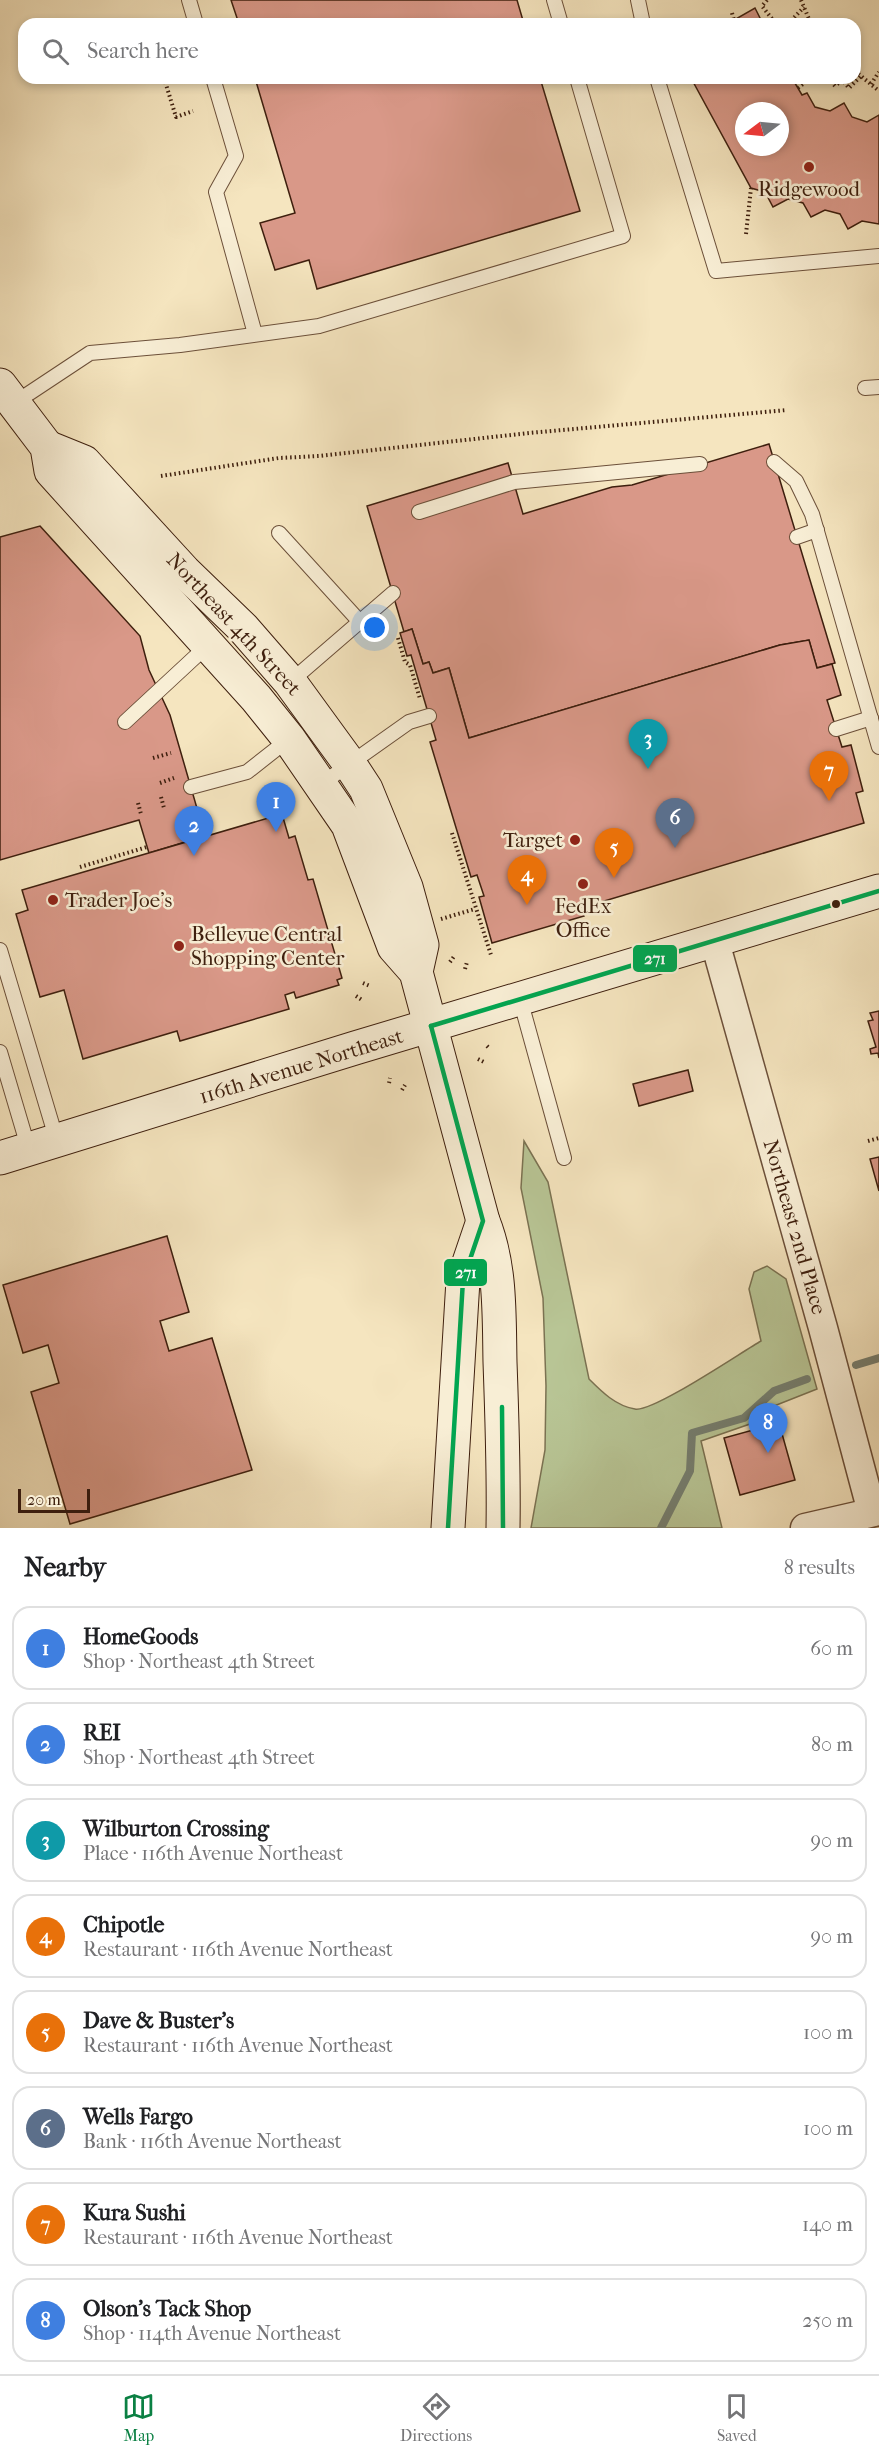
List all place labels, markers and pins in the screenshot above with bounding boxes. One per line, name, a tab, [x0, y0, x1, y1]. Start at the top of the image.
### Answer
marker: Ridgewood	[802, 160, 816, 174]
place label: Ridgewood	[758, 177, 861, 201]
pin: 3	[628, 720, 668, 769]
pin: 7	[810, 752, 848, 801]
pin: 1	[256, 782, 296, 832]
pin: 6	[656, 798, 694, 848]
pin: 2	[174, 806, 214, 856]
place label: Target	[503, 828, 564, 852]
pin: 5	[594, 828, 634, 878]
marker: Target	[568, 833, 582, 847]
pin: 4	[508, 856, 546, 905]
marker: FedEx Office	[576, 877, 590, 891]
place label: Trader Joe's	[65, 888, 172, 912]
marker: Trader Joe's	[46, 893, 60, 907]
place label: FedEx Office	[555, 894, 611, 942]
unlabelled marker	[830, 898, 842, 910]
place label: Bellevue Central Shopping Center	[191, 922, 344, 970]
marker: Bellevue Central Shopping Center	[172, 939, 186, 953]
pin: 8	[748, 1404, 788, 1453]

